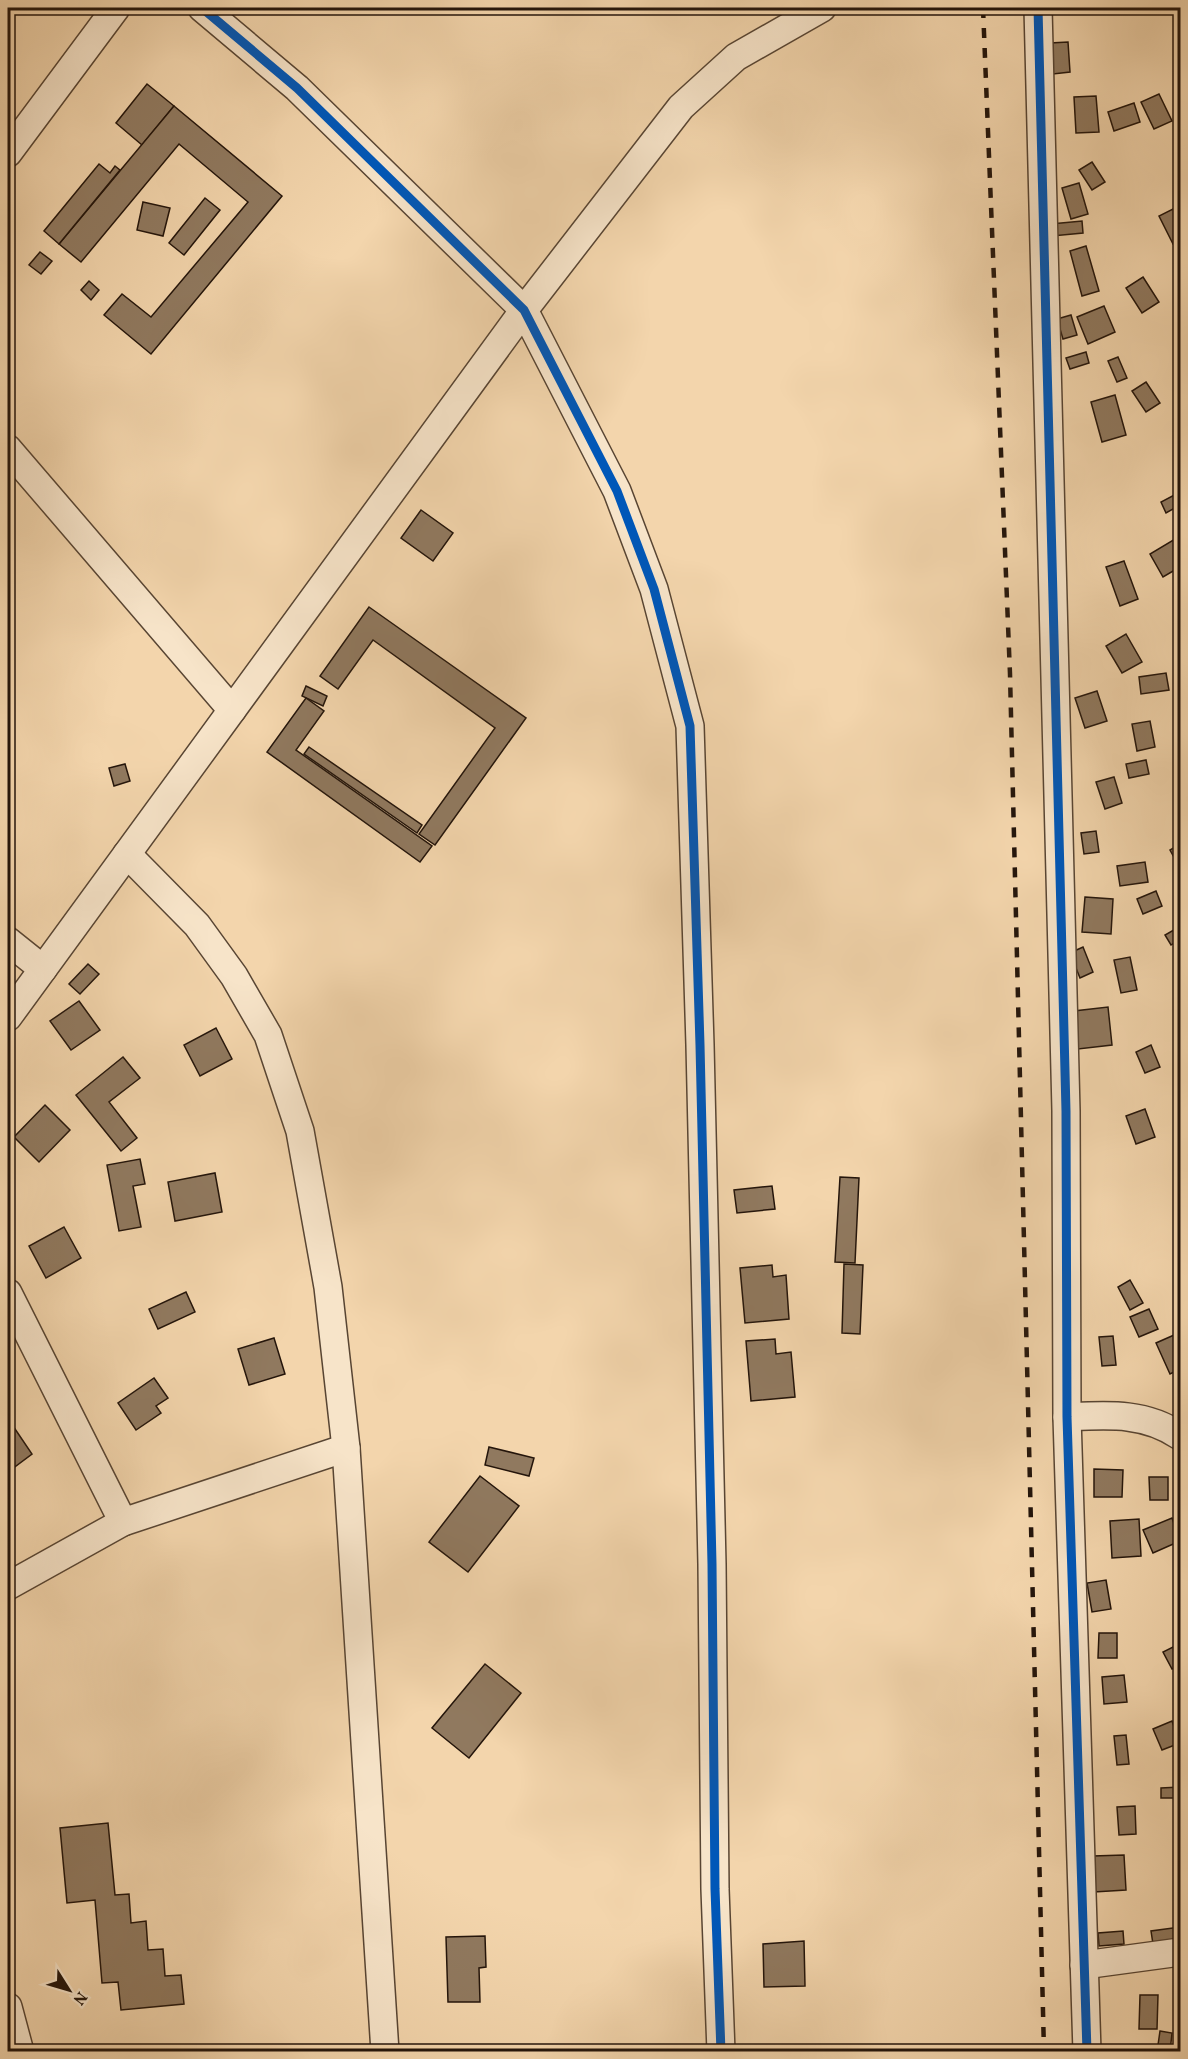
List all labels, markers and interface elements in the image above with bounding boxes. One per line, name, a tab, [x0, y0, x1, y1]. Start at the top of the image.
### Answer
north arrow	[39, 1960, 99, 2020]
text: N	[67, 1987, 92, 2009]

